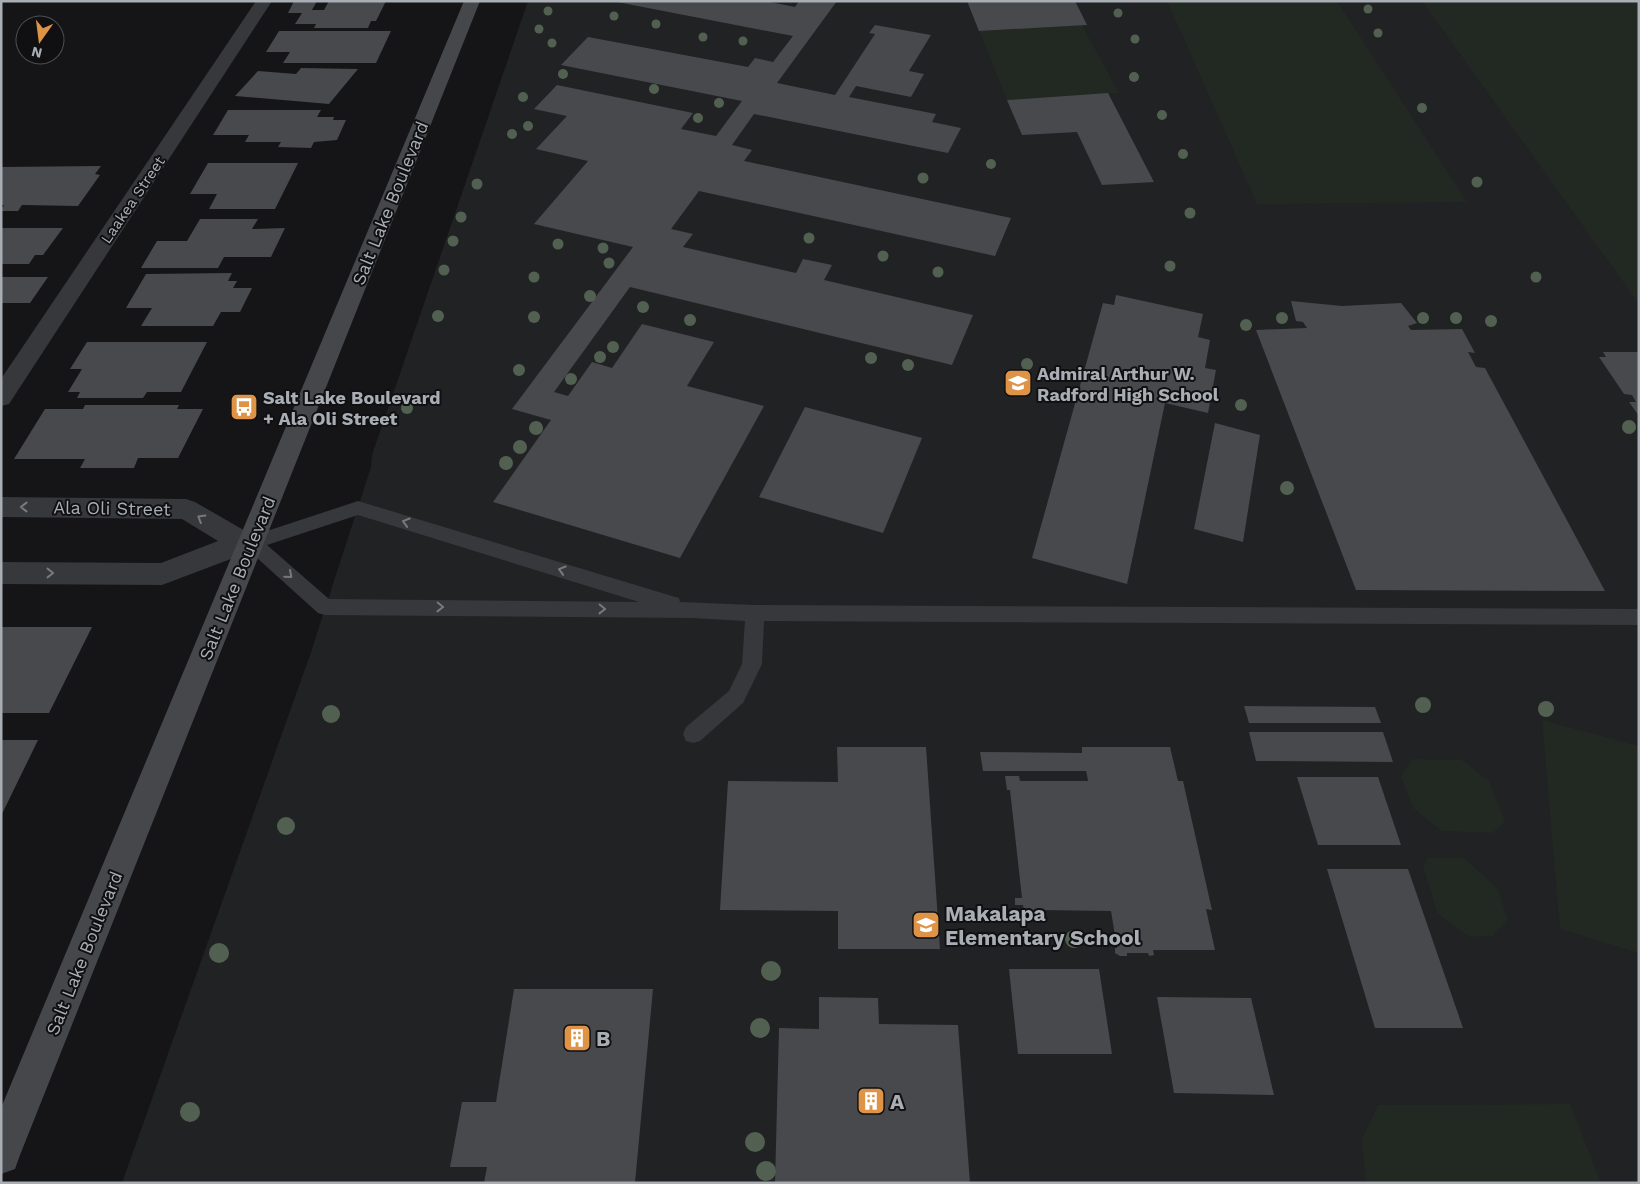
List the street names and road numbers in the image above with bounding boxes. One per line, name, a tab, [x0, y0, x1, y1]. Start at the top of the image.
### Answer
street label: Salt Lake Boulevard	[348, 118, 432, 288]
street label: Laakea Street	[97, 152, 169, 247]
street label: Salt Lake Boulevard	[195, 493, 279, 663]
street label: Ala Oli Street	[53, 496, 171, 520]
street label: Salt Lake Boulevard	[42, 868, 126, 1038]

